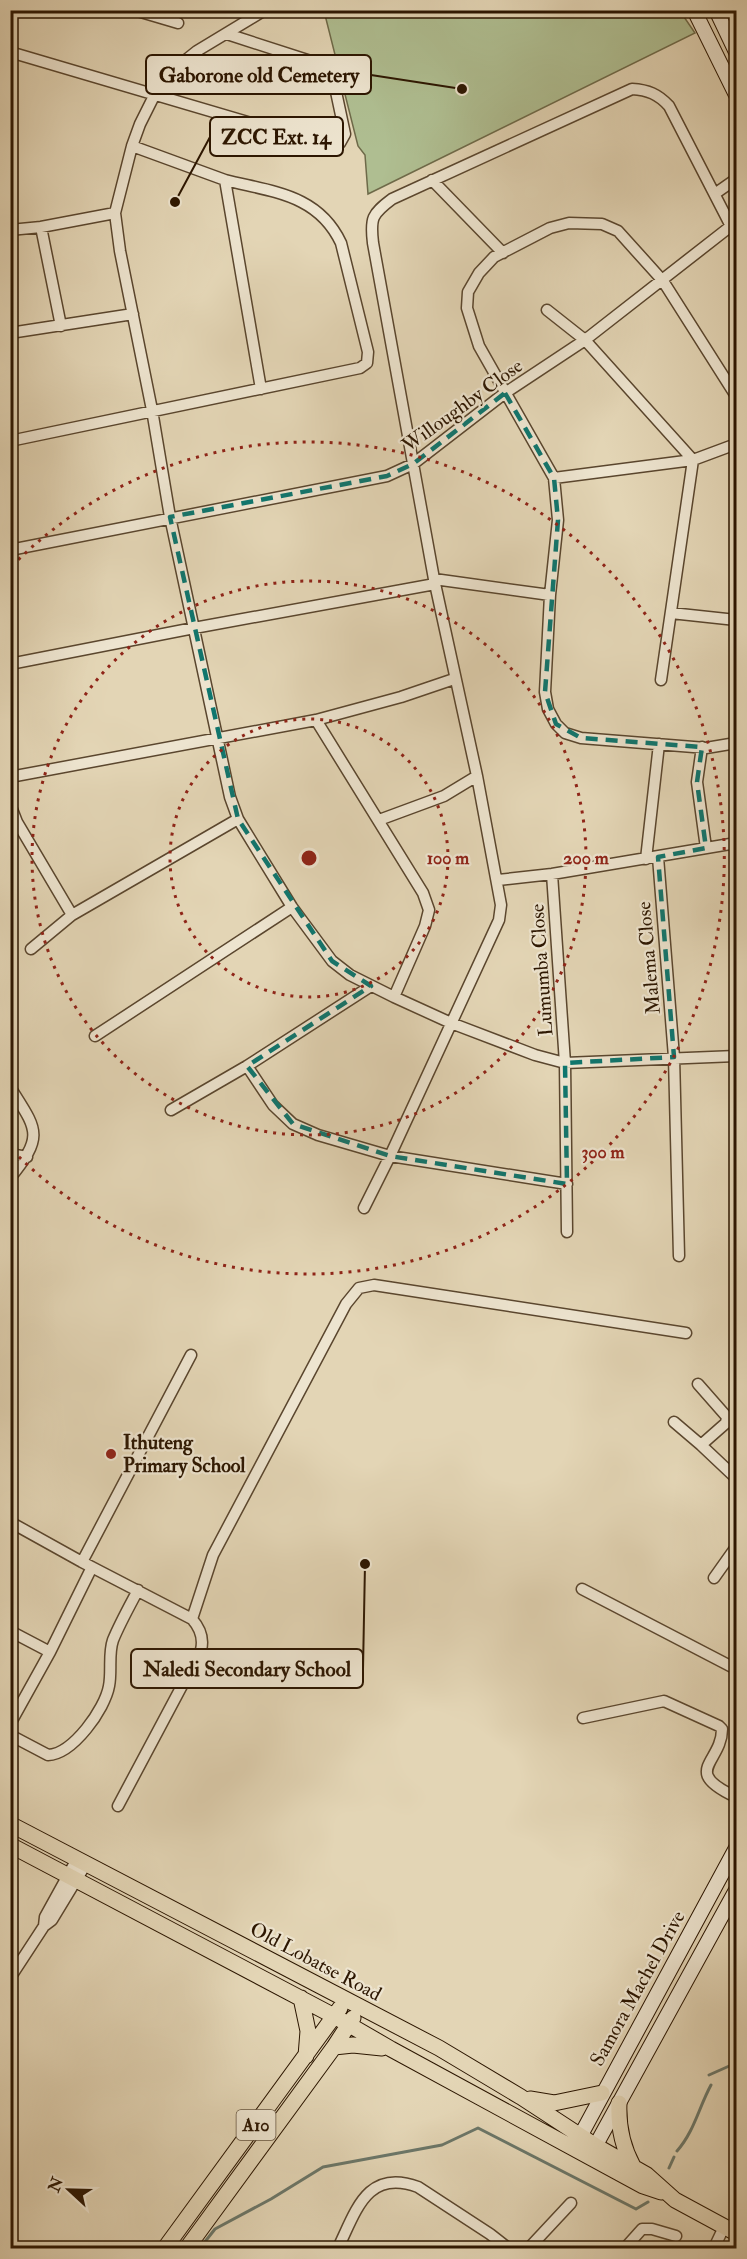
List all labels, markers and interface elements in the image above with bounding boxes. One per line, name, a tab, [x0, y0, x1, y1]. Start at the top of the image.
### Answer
callout: Gaborone old Cemetery	[146, 55, 371, 94]
text: Gaborone old Cemetery	[159, 62, 360, 89]
callout: ZCC Ext. 14	[210, 117, 343, 156]
text: ZCC Ext. 14	[221, 124, 332, 151]
street label: Willoughby Close	[396, 353, 528, 458]
text: 100 m	[427, 847, 470, 870]
text: 200 m	[563, 847, 610, 870]
centre of rings	[299, 848, 319, 868]
street label: Malema Close	[631, 900, 666, 1016]
street label: Lumumba Close	[524, 903, 559, 1037]
text: 300 m	[581, 1141, 626, 1164]
place label: Ithuteng Primary School	[123, 1430, 246, 1479]
marker: Ithuteng Primary School	[104, 1447, 118, 1461]
callout: Naledi Secondary School	[131, 1649, 363, 1688]
text: Naledi Secondary School	[142, 1656, 352, 1683]
street label: Samora Machel Drive	[584, 1906, 690, 2070]
street label: Old Lobatse Road	[246, 1916, 386, 2007]
road number: A10	[236, 2110, 276, 2140]
north arrow	[39, 2160, 99, 2220]
text: N	[44, 2174, 68, 2196]

